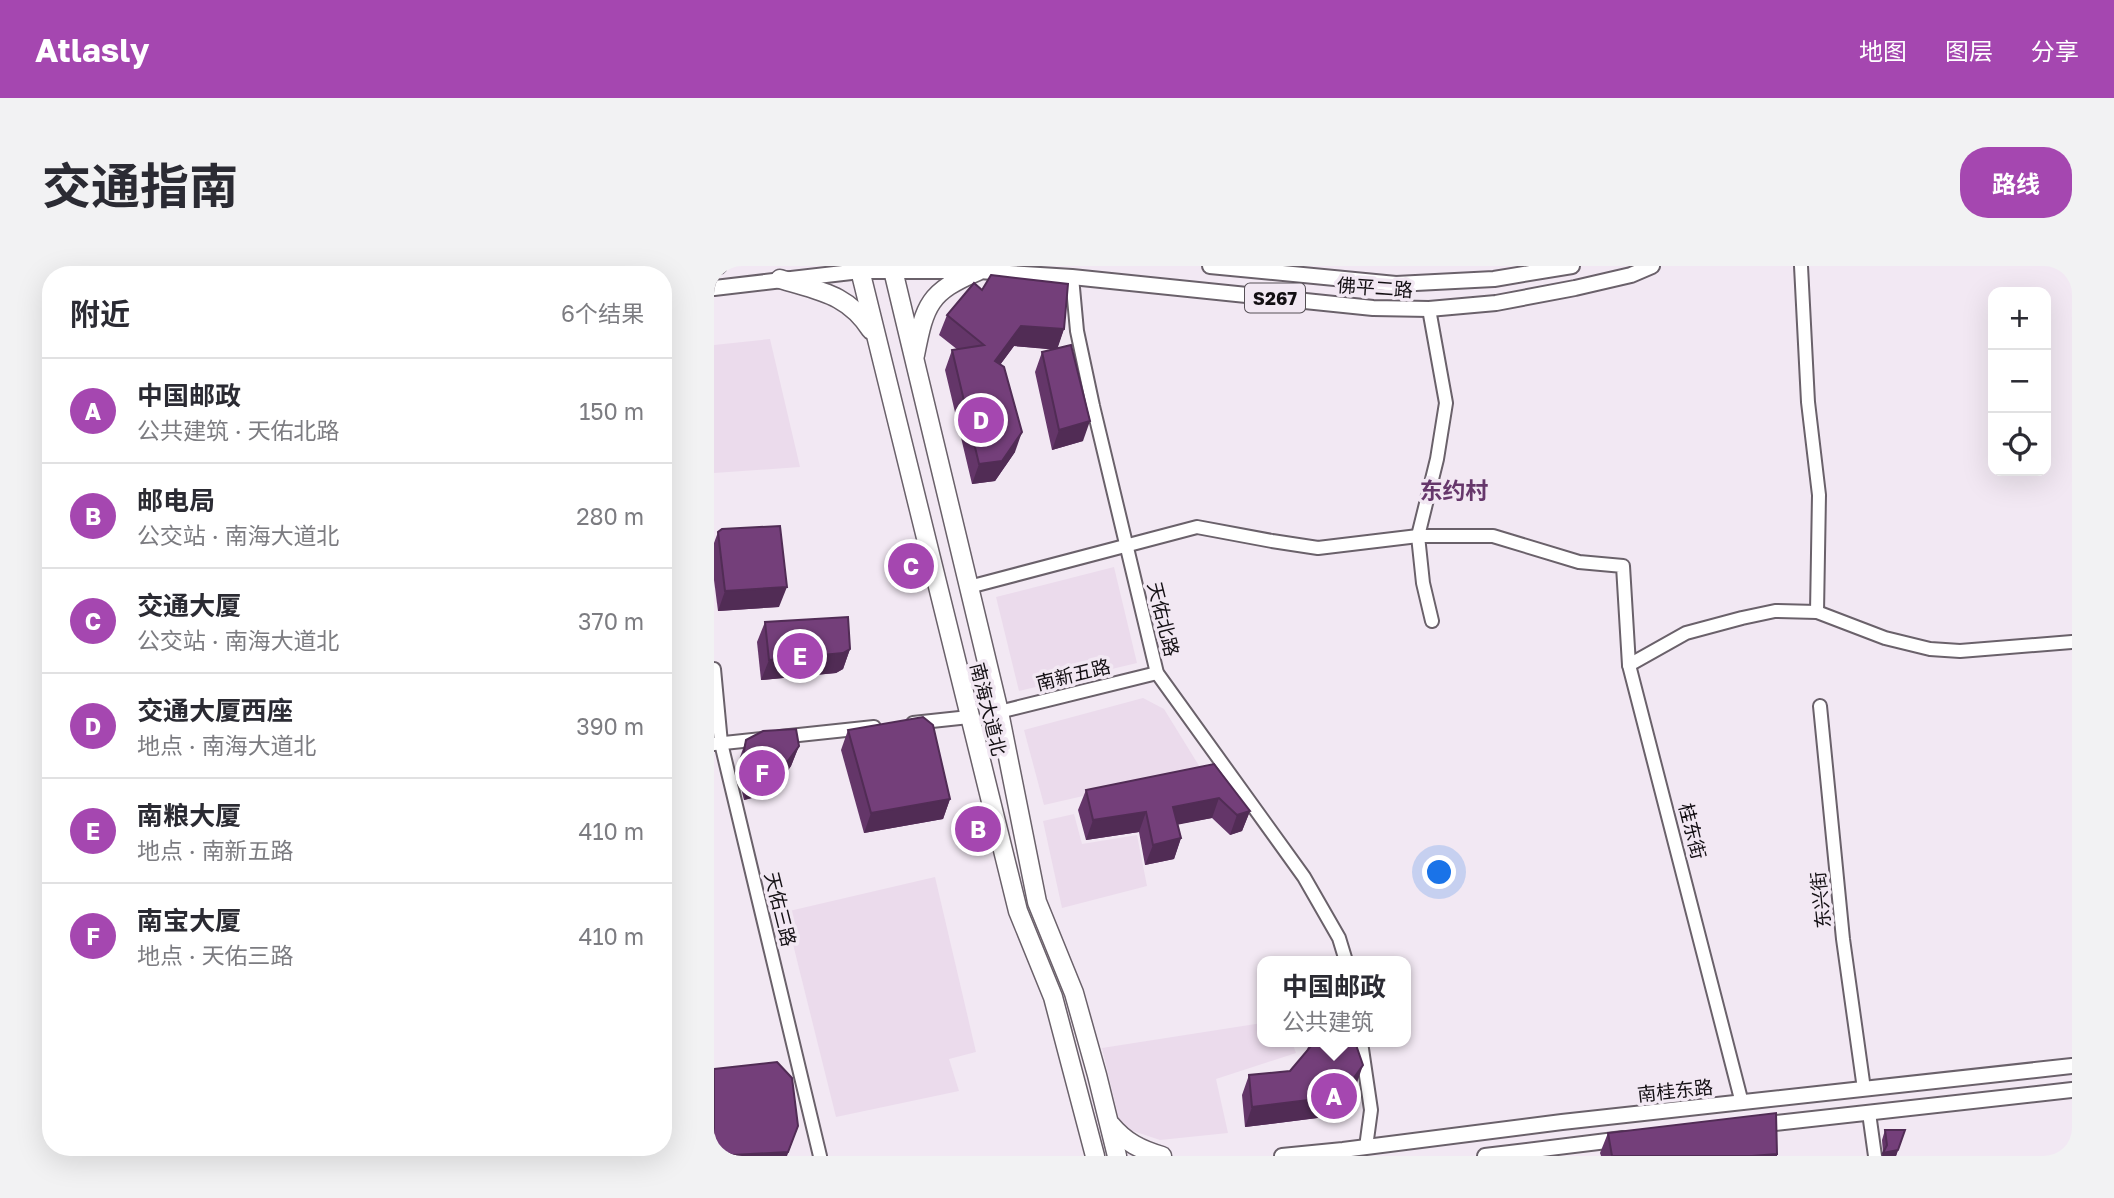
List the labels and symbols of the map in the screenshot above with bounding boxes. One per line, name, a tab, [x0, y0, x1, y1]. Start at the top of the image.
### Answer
street label: 佛平二路	[1336, 273, 1414, 301]
road number: S267	[1245, 283, 1305, 312]
pin: D	[958, 394, 1004, 446]
district label: 东约村	[1420, 476, 1489, 504]
pin: C	[888, 540, 934, 592]
street label: 天佑北路	[1144, 579, 1184, 659]
pin: E	[777, 630, 823, 682]
street label: 南新五路	[1033, 654, 1113, 694]
street label: 南海大道北	[966, 660, 1012, 758]
pin: F	[739, 747, 785, 799]
street label: 桂东街	[1675, 801, 1711, 861]
pin: B	[955, 803, 1001, 855]
your location	[1422, 855, 1456, 889]
street label: 天佑三路	[761, 869, 801, 949]
street label: 东兴街	[1806, 870, 1834, 930]
pin: A	[1311, 1070, 1357, 1122]
street label: 南桂东路	[1636, 1075, 1714, 1105]

